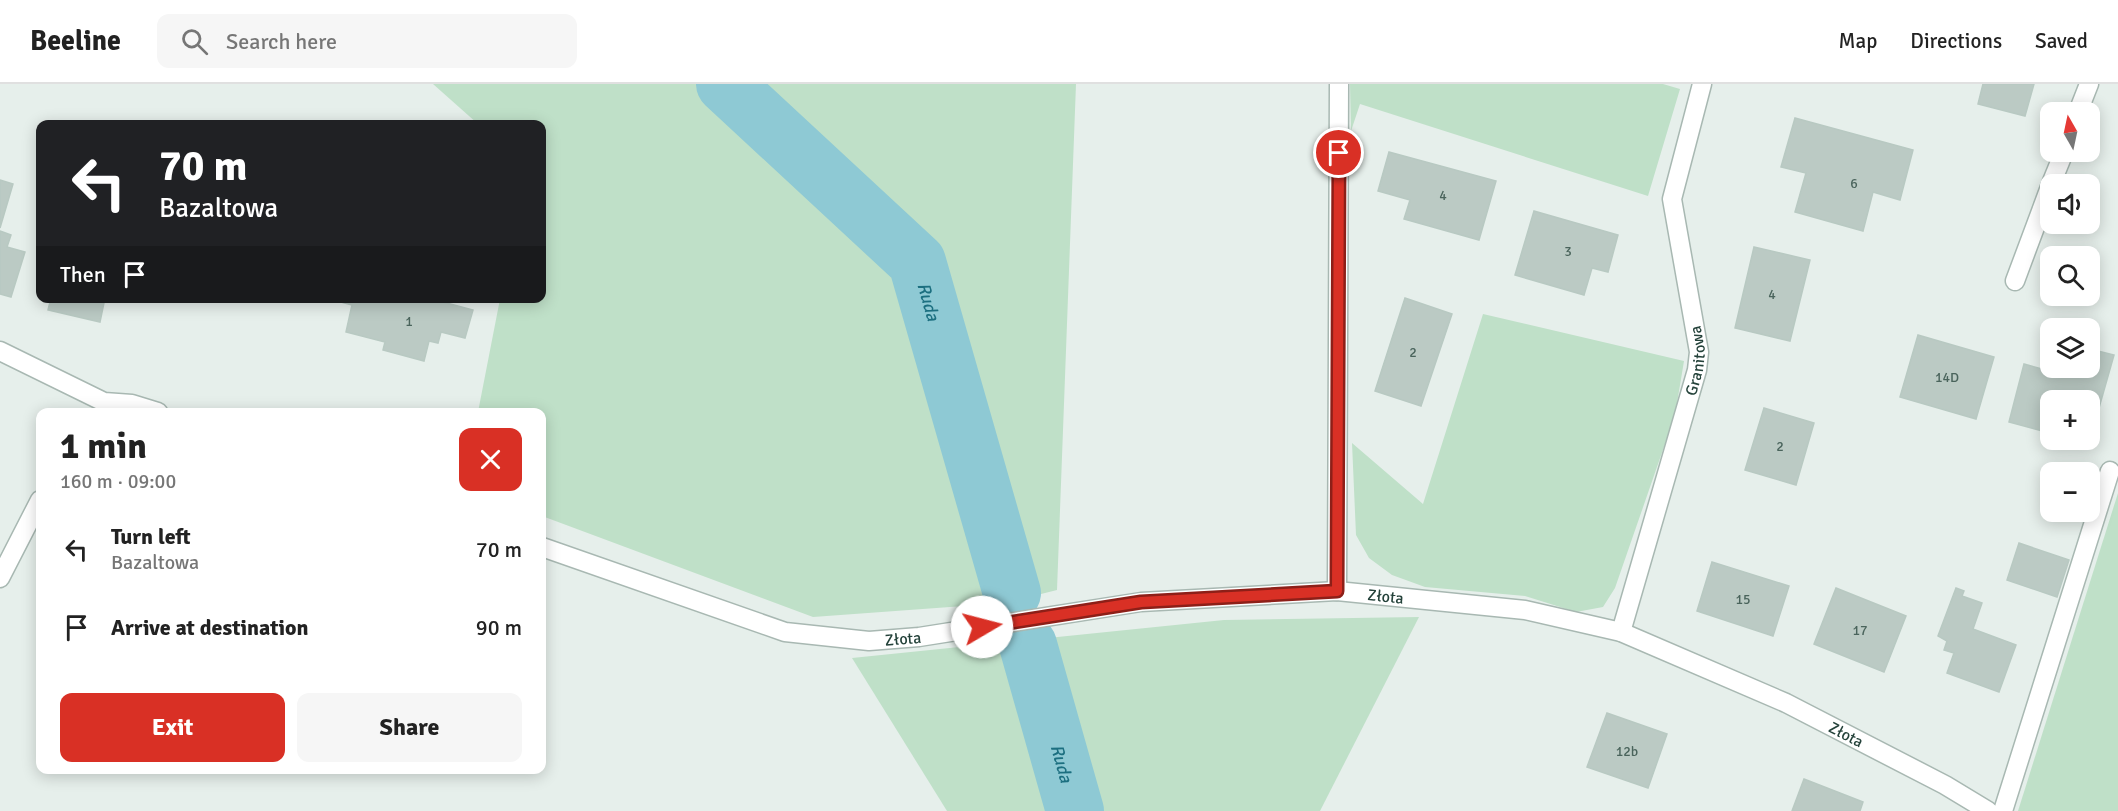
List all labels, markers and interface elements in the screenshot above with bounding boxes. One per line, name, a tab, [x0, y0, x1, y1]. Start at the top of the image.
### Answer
search box	[157, 14, 577, 68]
text: Beeline	[30, 24, 121, 58]
icon: search	[178, 25, 211, 58]
text: Search here	[226, 28, 337, 55]
text: Map	[1839, 28, 1877, 54]
text: Directions	[1910, 28, 2002, 54]
text: Saved	[2035, 28, 2088, 54]
north arrow	[2040, 102, 2100, 162]
map controls	[2040, 102, 2100, 522]
pin	[1313, 127, 1364, 178]
icon: arrive	[1322, 136, 1355, 169]
text: 70 m	[159, 141, 248, 192]
icon: left	[60, 144, 138, 222]
button: sound	[2040, 174, 2100, 234]
house number: 6	[1850, 175, 1858, 192]
house number: 4	[1439, 187, 1447, 204]
text: Bazaltowa	[159, 192, 278, 225]
house number: 3	[1564, 243, 1572, 260]
button: search	[2040, 246, 2100, 306]
icon: arrive	[118, 258, 151, 291]
text: Then	[60, 261, 106, 288]
water label: Ruda	[912, 280, 945, 324]
house number: 4	[1768, 286, 1776, 303]
house number: 1	[405, 313, 413, 330]
button: layers	[2040, 318, 2100, 378]
street label: Granitowa	[1681, 324, 1710, 398]
house number: 2	[1409, 344, 1417, 361]
house number: 14D	[1935, 369, 1959, 386]
button: +	[2040, 390, 2100, 450]
text: 1 min	[60, 424, 147, 469]
button: close	[459, 428, 522, 491]
house number: 2	[1776, 438, 1784, 455]
button: −	[2040, 462, 2100, 522]
text: 160 m · 09:00	[60, 469, 176, 494]
text: Turn left	[111, 523, 191, 550]
icon: left	[60, 533, 93, 566]
text: 70 m	[476, 536, 522, 563]
text: Bazaltowa	[111, 550, 199, 575]
street label: Złota	[1366, 585, 1405, 609]
house number: 15	[1735, 591, 1751, 608]
position arrow	[950, 595, 1014, 659]
icon: arrive	[60, 611, 93, 644]
text: Arrive at destination	[111, 614, 308, 641]
text: 90 m	[476, 614, 522, 641]
house number: 17	[1852, 622, 1868, 639]
street label: Złota	[884, 628, 922, 651]
button: Exit	[60, 693, 285, 762]
button: Share	[297, 693, 522, 762]
street label: Złota	[1825, 718, 1867, 752]
water label: Ruda	[1046, 742, 1078, 786]
house number: 12b	[1616, 743, 1638, 760]

